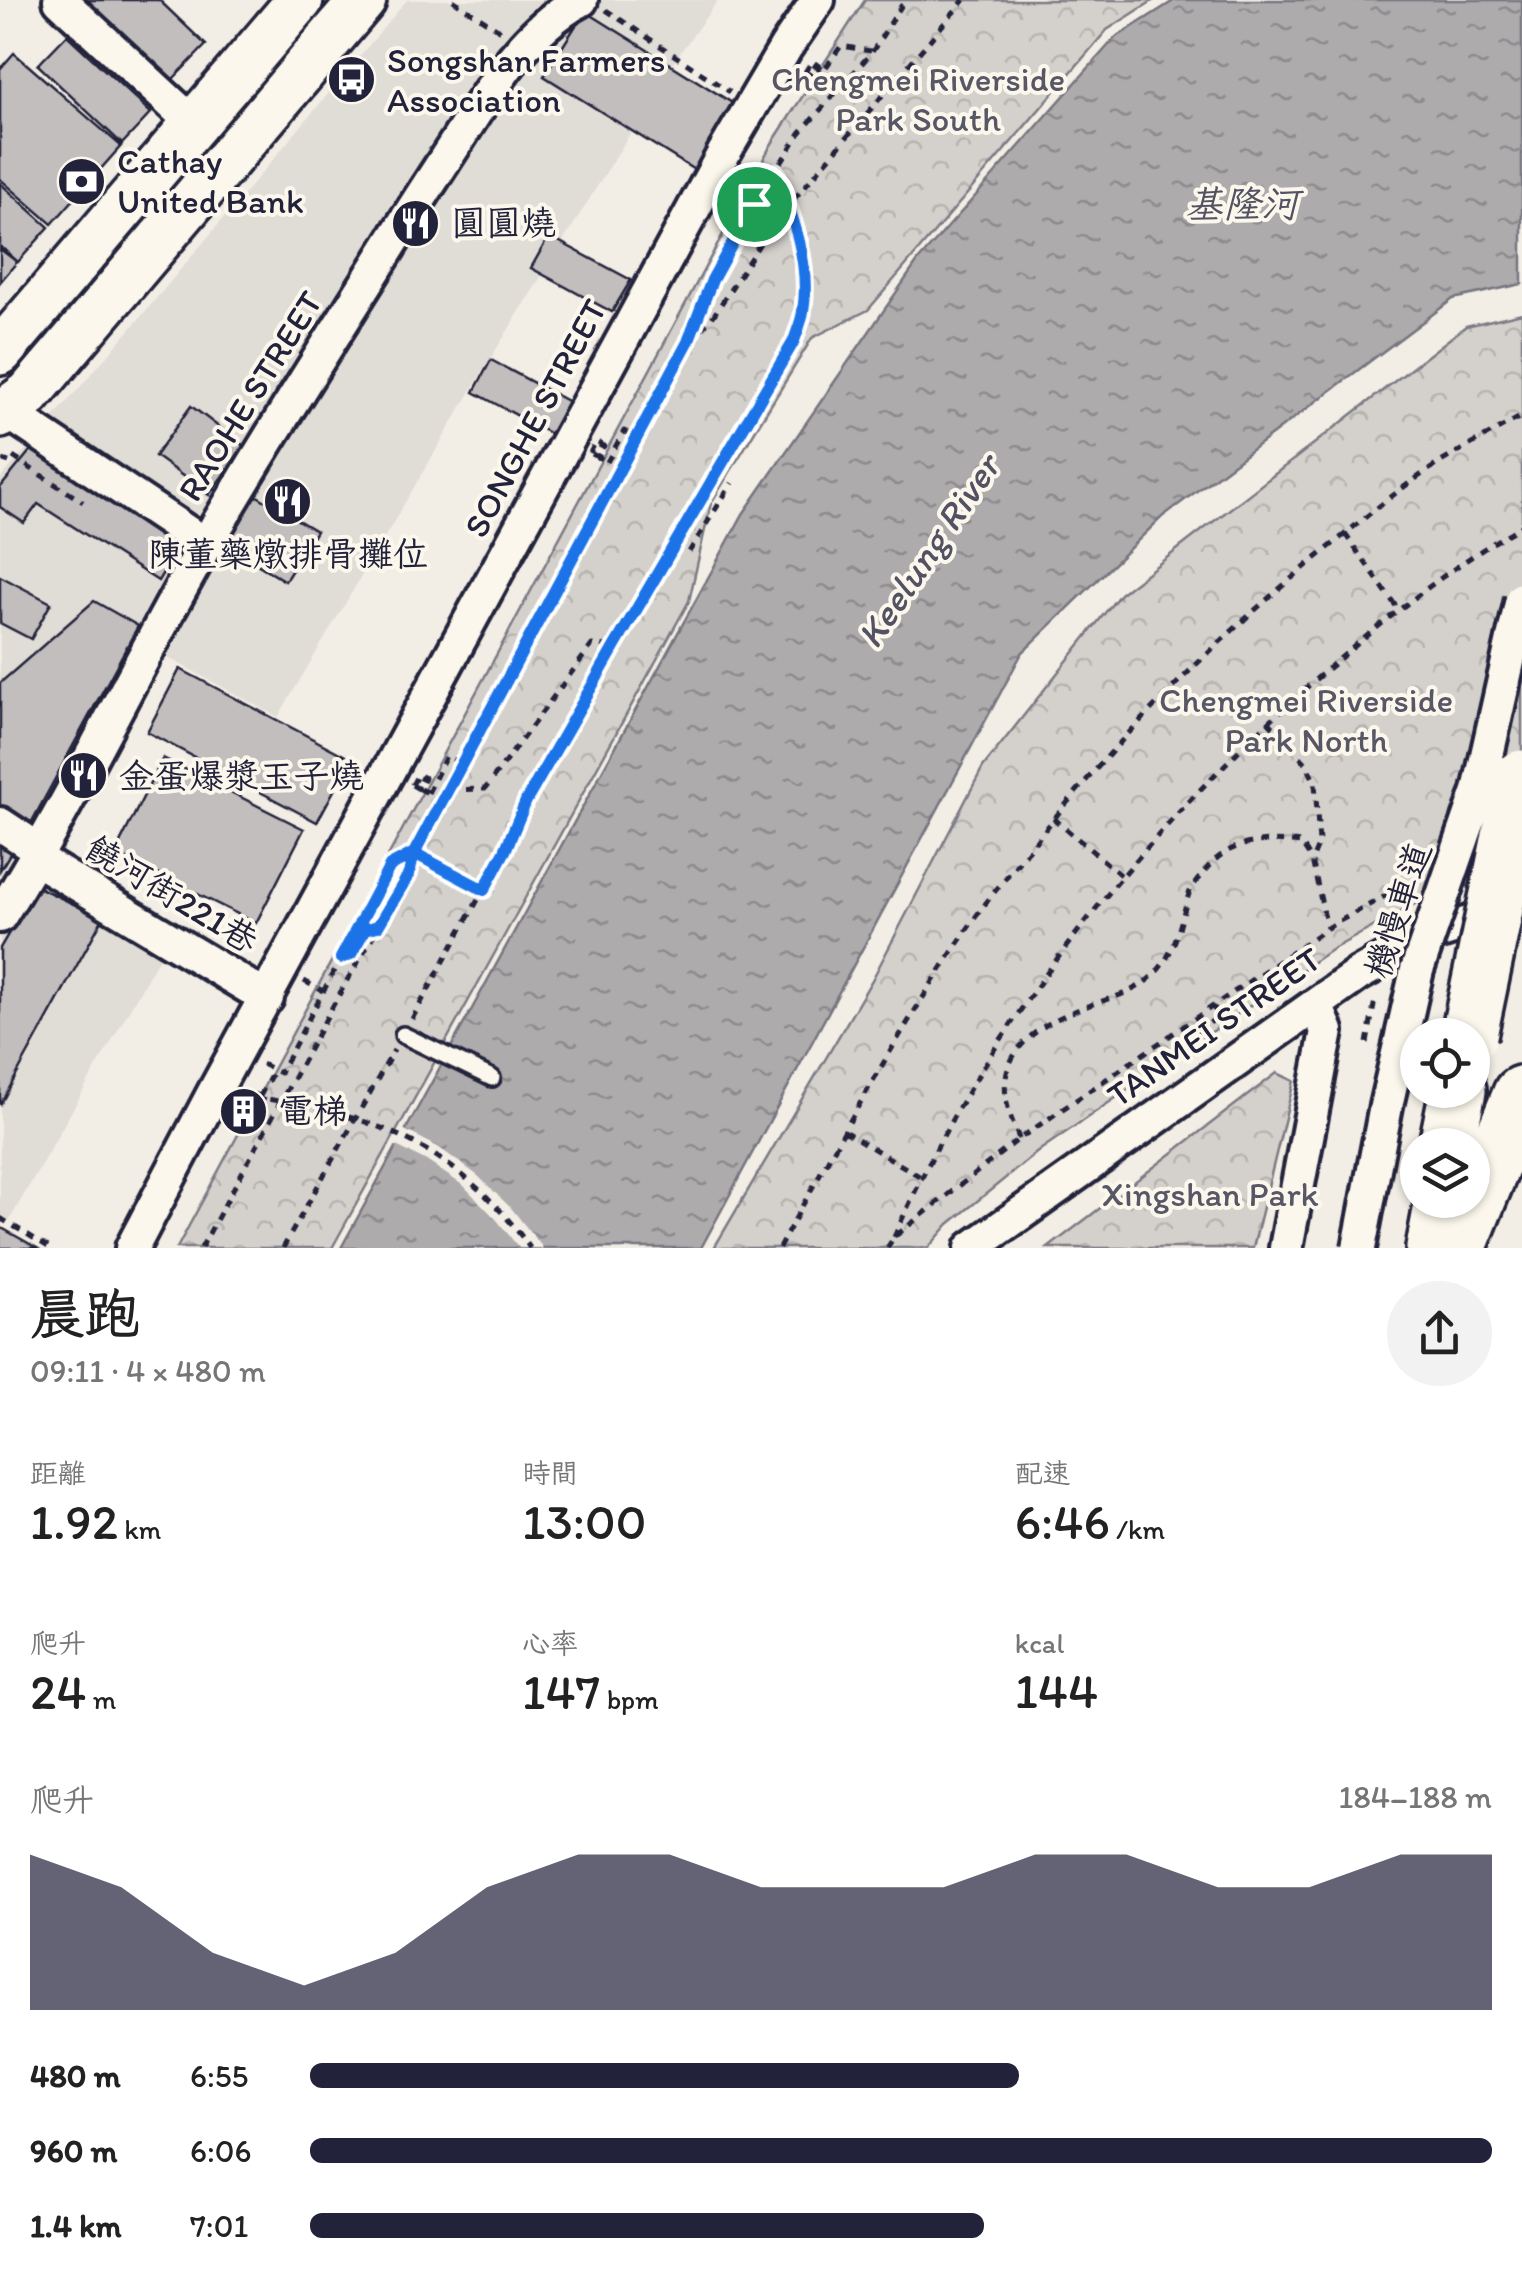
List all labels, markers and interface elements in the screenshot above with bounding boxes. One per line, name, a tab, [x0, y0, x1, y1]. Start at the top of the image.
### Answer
place label: Songshan Farmers Association	[387, 39, 666, 121]
bus stop icon: Songshan Farmers Association	[326, 54, 378, 106]
park label: Chengmei Riverside Park South	[771, 58, 1065, 140]
place label: Cathay United Bank	[117, 140, 304, 222]
bank icon: Cathay United Bank	[56, 155, 108, 207]
pin	[712, 162, 797, 247]
icon: arrive	[727, 177, 782, 232]
water label: 基隆河	[1185, 181, 1305, 227]
restaurant icon: 圓圓燒	[390, 197, 442, 249]
place label: 圓圓燒	[451, 202, 556, 244]
street label: RAOHE STREET	[169, 283, 332, 509]
street label: SONGHE STREET	[455, 292, 616, 544]
water label: Keelung River	[847, 443, 1011, 656]
restaurant icon: 陳董藥燉排骨攤位	[262, 476, 314, 528]
place label: 陳董藥燉排骨攤位	[148, 533, 428, 575]
park label: Chengmei Riverside Park North	[1159, 679, 1453, 761]
restaurant icon: 金蛋爆漿玉子燒	[58, 750, 110, 802]
place label: 金蛋爆漿玉子燒	[119, 755, 364, 797]
street label: 饒河街221巷	[78, 826, 266, 962]
street label: 機慢車道	[1356, 837, 1440, 983]
street label: TANMEI STREET	[1099, 938, 1329, 1116]
map controls	[1400, 1018, 1490, 1218]
button: locate	[1400, 1018, 1490, 1108]
building icon: 電梯	[217, 1085, 269, 1137]
place label: 電梯	[278, 1090, 348, 1132]
button: layers	[1400, 1128, 1490, 1218]
park label: Xingshan Park	[1101, 1173, 1319, 1215]
text: 晨跑	[30, 1281, 140, 1347]
button: share	[1387, 1281, 1492, 1386]
text: 09:11 · 4 × 480 m	[30, 1352, 266, 1390]
text: 距離	[30, 1456, 86, 1490]
text: 時間	[522, 1456, 578, 1490]
text: 配速	[1015, 1456, 1071, 1490]
text: 1.92	[30, 1491, 118, 1552]
text: 13:00	[522, 1491, 647, 1552]
text: 6:46	[1015, 1491, 1110, 1552]
text: km	[118, 1512, 161, 1546]
text: /km	[1110, 1512, 1165, 1546]
text: 爬升	[30, 1626, 86, 1660]
text: 心率	[522, 1626, 578, 1660]
text: kcal	[1015, 1626, 1064, 1660]
text: 144	[1015, 1660, 1098, 1721]
text: 24	[30, 1661, 86, 1722]
text: 147	[522, 1661, 600, 1722]
text: m	[86, 1682, 116, 1716]
text: bpm	[600, 1682, 659, 1716]
text: 184–188 m	[1338, 1778, 1492, 1816]
text: 爬升	[30, 1781, 94, 1819]
text: 480 m	[30, 2057, 121, 2095]
text: 6:55	[190, 2057, 248, 2095]
text: 960 m	[30, 2132, 118, 2170]
text: 6:06	[190, 2132, 251, 2170]
text: 1.4 km	[30, 2207, 121, 2245]
text: 7:01	[190, 2207, 248, 2245]

